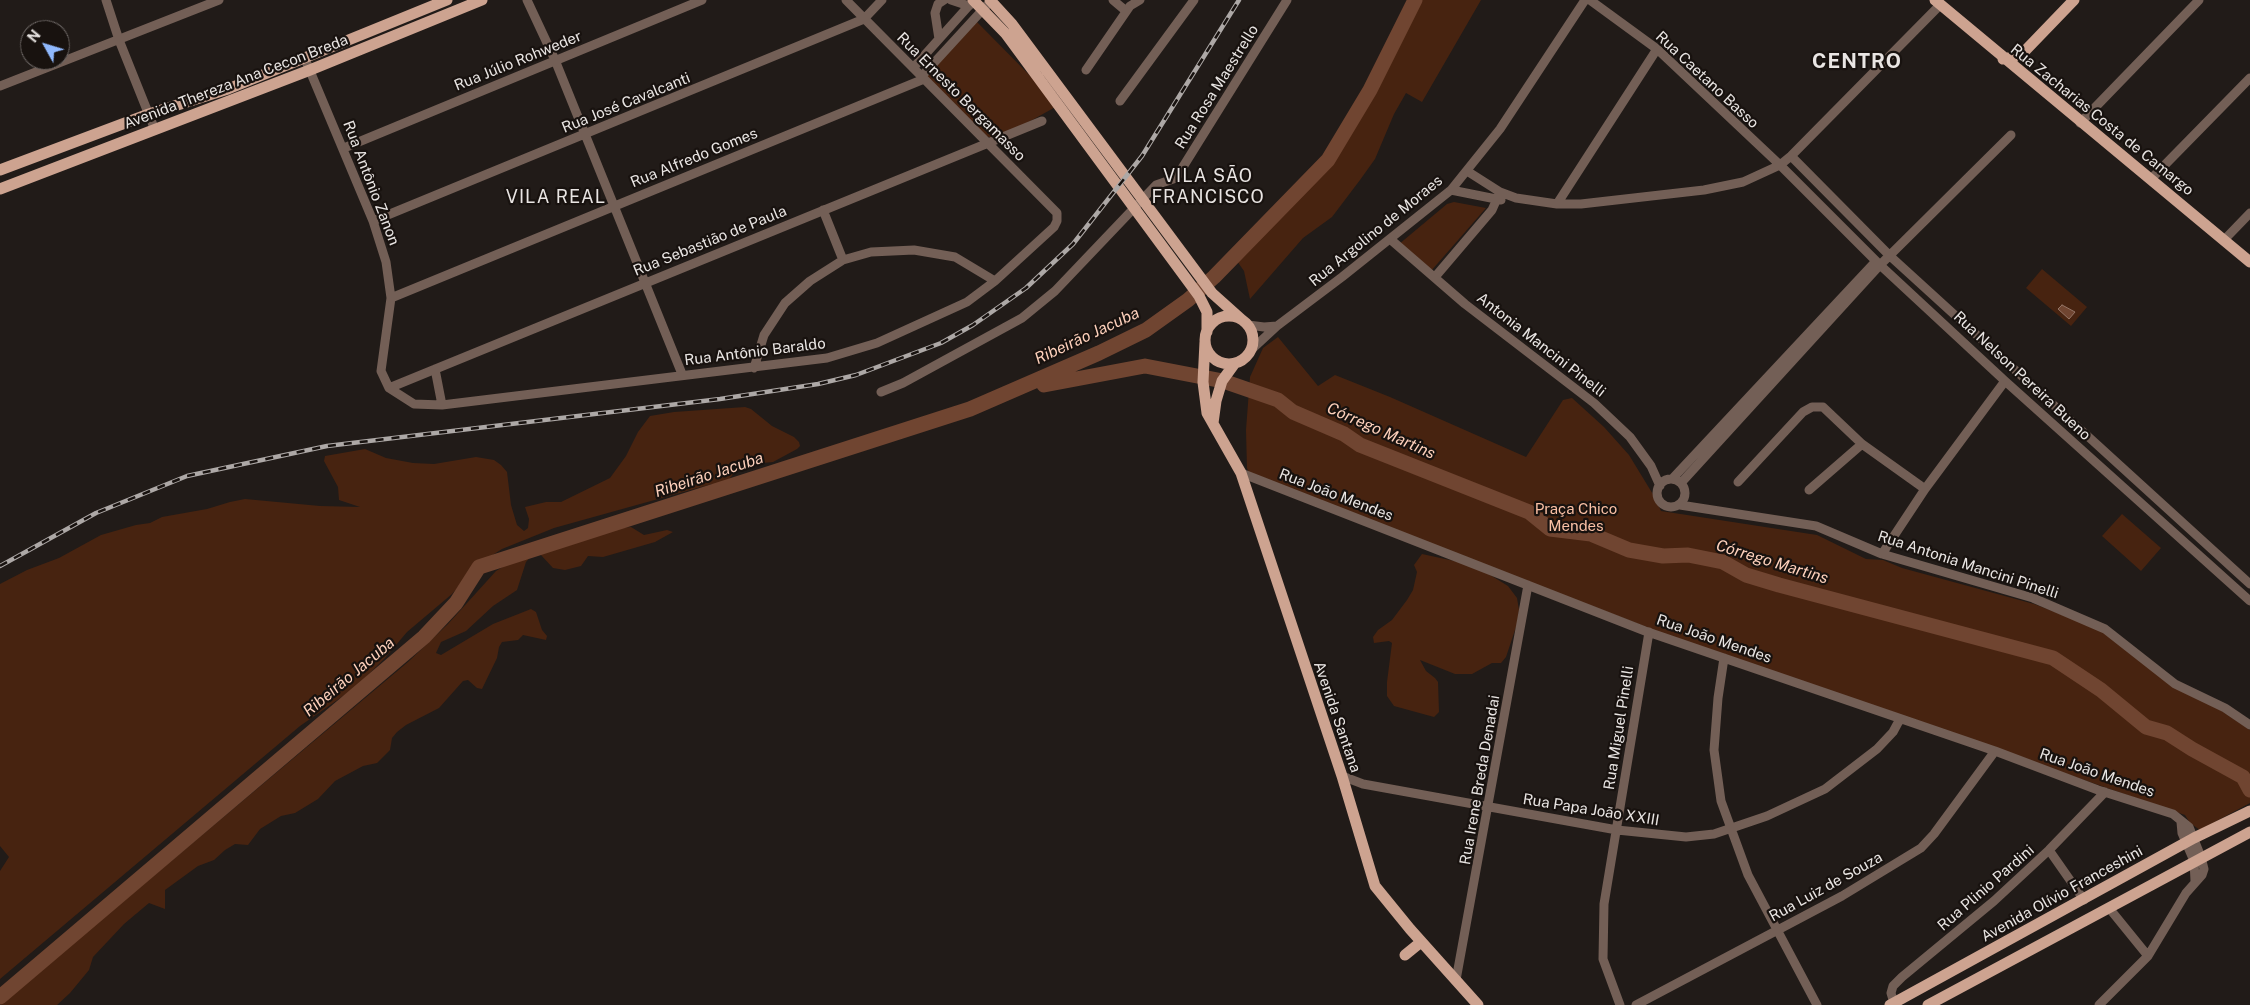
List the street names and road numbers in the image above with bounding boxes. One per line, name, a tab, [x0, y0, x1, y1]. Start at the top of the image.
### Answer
street label: Rua Rosa Maestrello	[1171, 22, 1263, 152]
street label: Rua Júlio Rohweder	[452, 27, 584, 95]
street label: Rua Caetano Basso	[1652, 28, 1762, 132]
street label: Rua Ernesto Bergamasso	[893, 29, 1029, 165]
street label: Avenida Thereza Ana Cecon Breda	[121, 31, 351, 133]
street label: Rua Zacharias Costa de Camargo	[2007, 40, 2197, 200]
street label: Rua José Cavalcanti	[559, 69, 693, 137]
street label: Rua Antônio Zanon	[339, 118, 403, 248]
street label: Rua Alfredo Gomes	[628, 124, 760, 192]
street label: Rua Argolino de Moraes	[1306, 172, 1446, 290]
street label: Rua Sebastião de Paula	[631, 202, 789, 280]
street label: Antonia Mancini Pinelli	[1473, 289, 1609, 401]
street label: Rua Nelson Pereira Bueno	[1950, 308, 2094, 444]
street label: Rua Antônio Baraldo	[683, 334, 827, 370]
street label: Rua João Mendes	[1276, 465, 1396, 525]
street label: Rua Antonia Mancini Pinelli	[1875, 527, 2061, 603]
street label: Rua João Mendes	[1654, 611, 1774, 667]
street label: Avenida Santana	[1310, 659, 1364, 775]
street label: Rua Miguel Pinelli	[1600, 665, 1638, 791]
street label: Rua Irene Breda Denadai	[1456, 694, 1504, 866]
street label: Rua João Mendes	[2037, 745, 2157, 801]
street label: Rua Papa João XXIII	[1521, 790, 1661, 830]
street label: Rua Plinio Pardini	[1934, 841, 2038, 935]
street label: Avenida Olívio Franceshini	[1978, 842, 2146, 946]
street label: Rua Luiz de Souza	[1766, 848, 1886, 926]

